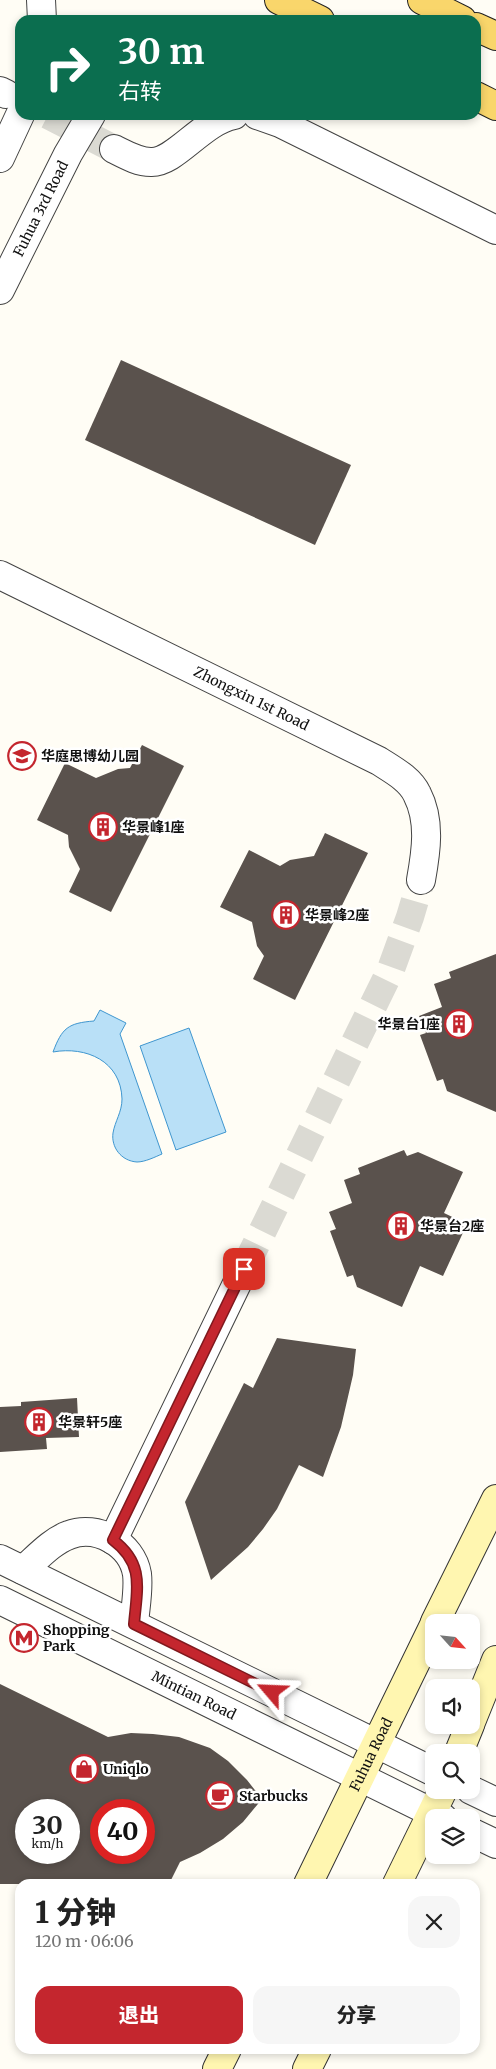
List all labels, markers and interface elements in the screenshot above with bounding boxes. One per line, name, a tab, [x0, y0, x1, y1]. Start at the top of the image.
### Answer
text: 30 m	[118, 30, 204, 74]
icon: right	[35, 35, 100, 100]
text: 右转	[118, 77, 162, 105]
street label: Fuhua 3rd Road	[9, 157, 72, 260]
street label: Zhongxin 1st Road	[191, 662, 312, 734]
school or university icon: 华庭思博幼儿园	[7, 741, 37, 771]
place label: 华庭思博幼儿园	[41, 747, 139, 765]
building icon: 华景峰1座	[88, 812, 118, 842]
place label: 华景峰1座	[122, 818, 185, 836]
building icon: 华景峰2座	[271, 900, 301, 930]
place label: 华景峰2座	[305, 906, 369, 924]
building icon: 华景台1座	[444, 1009, 474, 1039]
place label: 华景台1座	[378, 1015, 440, 1033]
building icon: 华景台2座	[386, 1211, 416, 1241]
place label: 华景台2座	[420, 1217, 484, 1235]
pin	[223, 1248, 265, 1290]
icon: arrive	[230, 1255, 258, 1283]
building icon: 华景轩5座	[24, 1407, 54, 1437]
place label: 华景轩5座	[58, 1413, 122, 1431]
north arrow	[425, 1614, 480, 1669]
map controls	[425, 1614, 480, 1864]
place label: Shopping Park	[43, 1621, 110, 1655]
metro station icon: Shopping Park	[9, 1623, 39, 1653]
position arrow	[245, 1665, 297, 1717]
street label: Mintian Road	[149, 1667, 239, 1724]
button: sound	[425, 1679, 480, 1734]
street label: Fuhua Road	[345, 1714, 397, 1794]
button: search	[425, 1744, 480, 1799]
shop icon: Uniqlo	[69, 1754, 99, 1784]
place label: Uniqlo	[103, 1760, 149, 1778]
cafe icon: Starbucks	[205, 1781, 235, 1811]
place label: Starbucks	[239, 1787, 308, 1805]
speed limit sign: 40	[90, 1799, 155, 1864]
text: 30	[32, 1809, 63, 1841]
button: layers	[425, 1809, 480, 1864]
text: km/h	[32, 1836, 63, 1851]
text: 1 分钟	[35, 1893, 116, 1931]
button: close	[408, 1896, 460, 1948]
text: 120 m · 06:06	[35, 1931, 134, 1951]
button: 退出	[35, 1986, 243, 2044]
button: 分享	[253, 1986, 460, 2044]

